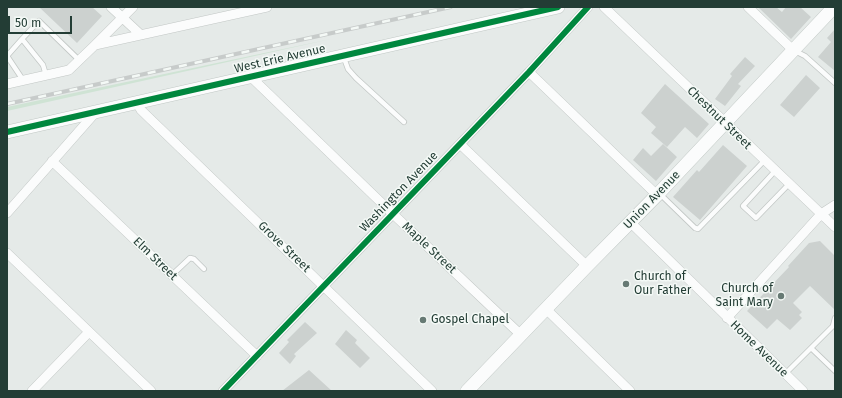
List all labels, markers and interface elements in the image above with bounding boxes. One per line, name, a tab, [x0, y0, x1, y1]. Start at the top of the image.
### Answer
scale bar	[10, 8, 74, 34]
text: 50 m	[15, 16, 41, 30]
street label: West Erie Avenue	[233, 41, 327, 77]
street label: Chestnut Street	[684, 84, 754, 152]
street label: Washington Avenue	[357, 149, 441, 235]
street label: Union Avenue	[621, 168, 683, 232]
street label: Grove Street	[255, 219, 313, 275]
street label: Maple Street	[399, 219, 459, 277]
street label: Elm Street	[130, 234, 180, 284]
place label: Church of Our Father	[634, 270, 691, 298]
marker: Church of Our Father	[621, 279, 631, 289]
place label: Church of Saint Mary	[716, 282, 773, 310]
marker: Church of Saint Mary	[776, 291, 786, 301]
place label: Gospel Chapel	[431, 313, 509, 327]
marker: Gospel Chapel	[418, 315, 428, 325]
street label: Home Avenue	[727, 318, 791, 380]

